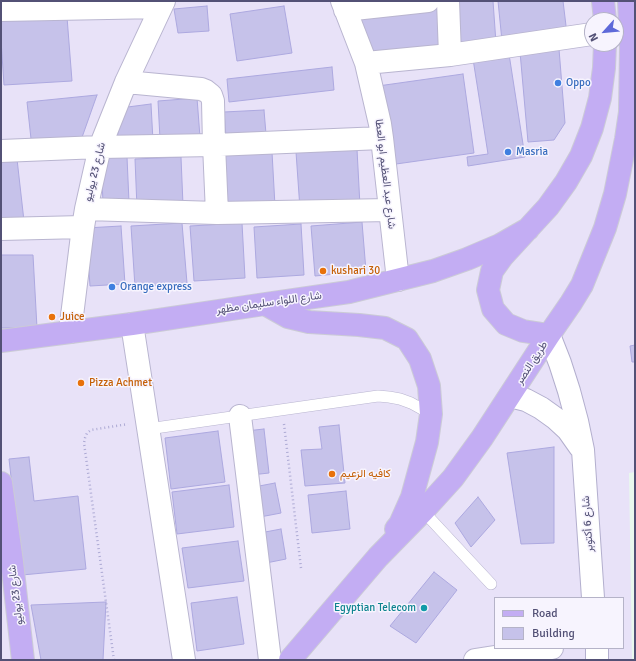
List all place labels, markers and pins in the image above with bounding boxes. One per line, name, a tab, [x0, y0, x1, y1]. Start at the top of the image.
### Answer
place label: Oppo	[566, 76, 591, 90]
marker: Oppo	[553, 78, 563, 88]
place label: Masria	[516, 145, 548, 159]
marker: Masria	[503, 147, 513, 157]
place label: kushari 30	[331, 264, 380, 278]
marker: kushari 30	[318, 266, 328, 276]
place label: Orange express	[120, 280, 192, 294]
marker: Orange express	[107, 282, 117, 292]
place label: Juice	[60, 310, 85, 324]
marker: Juice	[47, 312, 57, 322]
place label: Pizza Achmet	[89, 376, 152, 390]
marker: Pizza Achmet	[76, 378, 86, 388]
place label: كافيه الزعيم	[340, 467, 391, 481]
marker: كافيه الزعيم	[327, 469, 337, 479]
place label: Egyptian Telecom	[334, 601, 416, 615]
marker: Egyptian Telecom	[419, 603, 429, 613]

